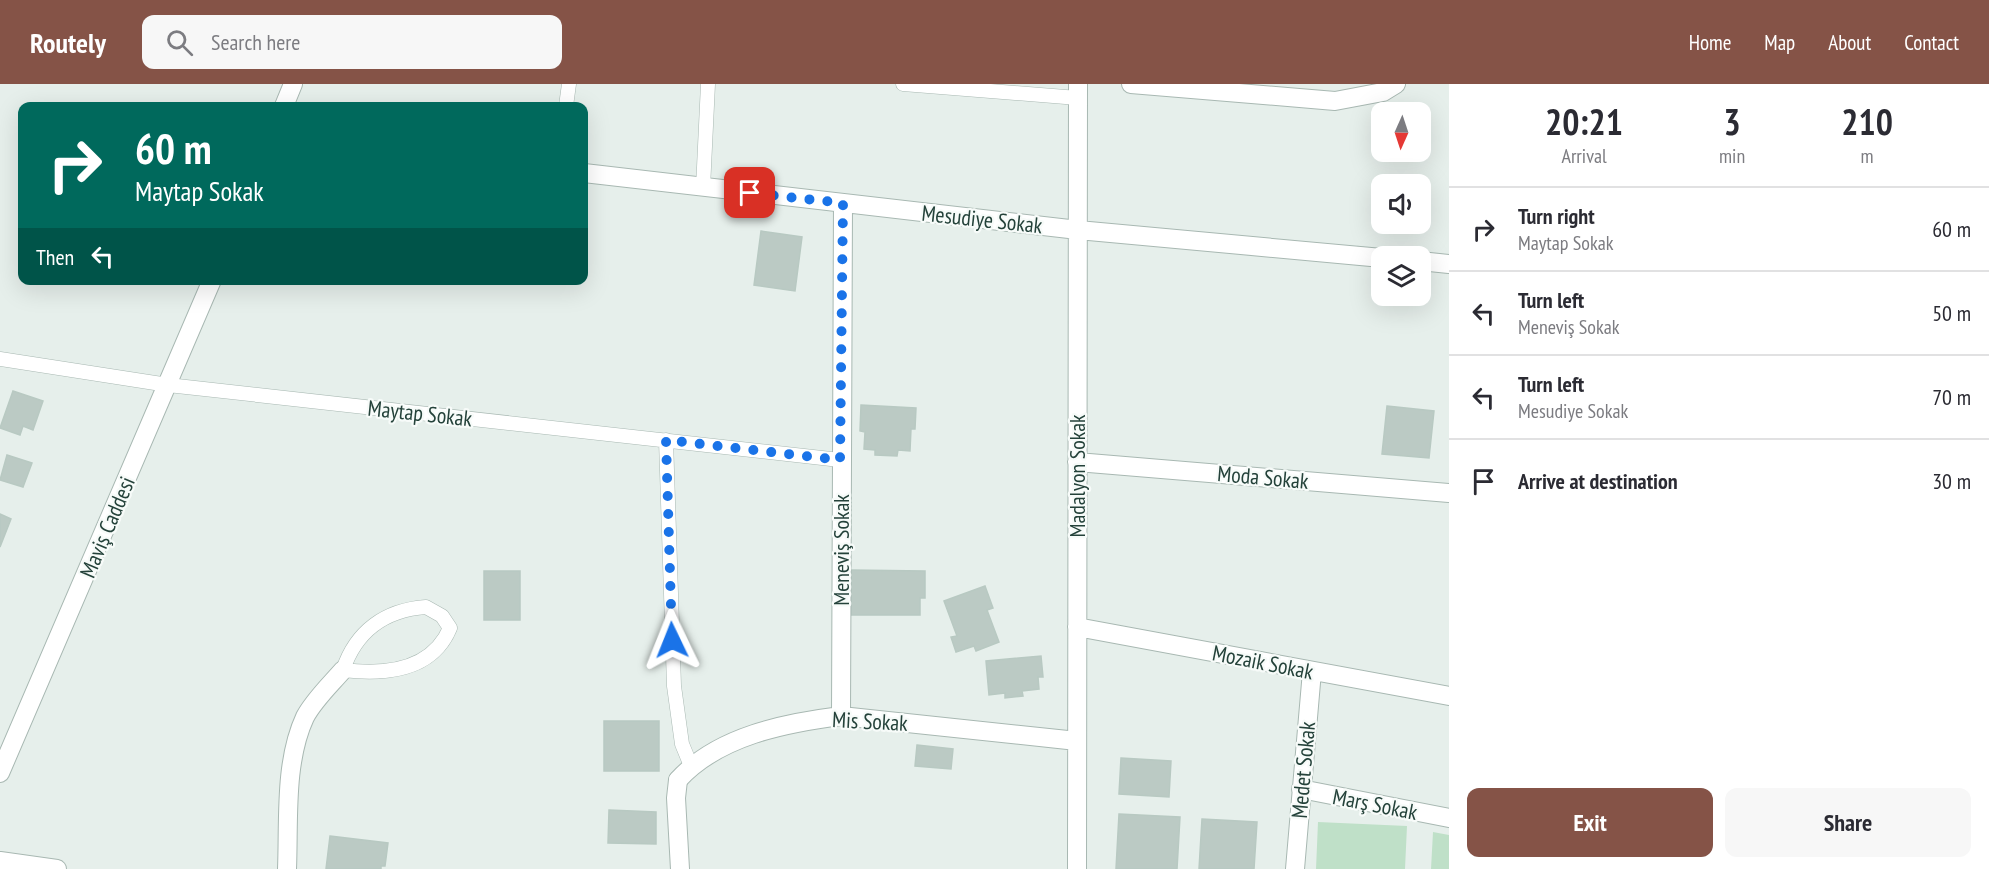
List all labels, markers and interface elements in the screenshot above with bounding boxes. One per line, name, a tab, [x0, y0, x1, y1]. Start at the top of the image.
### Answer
search box	[142, 15, 562, 69]
text: Routely	[30, 24, 106, 61]
icon: search	[163, 26, 196, 59]
text: Search here	[211, 28, 300, 56]
text: Home	[1689, 29, 1731, 56]
text: Map	[1764, 29, 1795, 56]
text: About	[1828, 29, 1871, 56]
text: Contact	[1904, 29, 1959, 56]
text: 20:21	[1545, 98, 1623, 145]
text: 3	[1723, 98, 1741, 145]
text: 210	[1841, 98, 1893, 145]
north arrow	[1371, 102, 1431, 162]
map controls	[1371, 102, 1431, 306]
text: 60 m	[135, 121, 212, 176]
icon: right	[36, 126, 114, 204]
text: Arrival	[1561, 143, 1607, 169]
text: min	[1719, 143, 1745, 169]
text: m	[1861, 143, 1874, 169]
pin	[724, 167, 775, 218]
text: Maytap Sokak	[135, 174, 264, 208]
button: sound	[1371, 174, 1431, 234]
icon: arrive	[733, 176, 766, 209]
street label: Mesudiye Sokak	[920, 199, 1044, 239]
text: Turn right	[1518, 202, 1595, 230]
icon: right	[1467, 213, 1500, 246]
text: 60 m	[1932, 215, 1971, 243]
text: Maytap Sokak	[1518, 230, 1613, 256]
icon: left	[86, 240, 119, 273]
text: Then	[36, 243, 74, 271]
button: layers	[1371, 246, 1431, 306]
text: Turn left	[1518, 286, 1584, 314]
icon: left	[1467, 297, 1500, 330]
text: 50 m	[1932, 299, 1971, 327]
text: Meneviş Sokak	[1518, 314, 1620, 340]
text: Turn left	[1518, 370, 1584, 398]
icon: left	[1467, 381, 1500, 414]
text: 70 m	[1932, 383, 1971, 411]
street label: Maytap Sokak	[366, 394, 474, 432]
text: Mesudiye Sokak	[1518, 398, 1628, 424]
street label: Madalyon Sokak	[1063, 414, 1091, 538]
street label: Moda Sokak	[1216, 459, 1310, 495]
icon: arrive	[1467, 465, 1500, 498]
text: Arrive at destination	[1518, 467, 1678, 495]
text: 30 m	[1932, 467, 1971, 495]
street label: Maviş Caddesi	[73, 472, 141, 582]
street label: Meneviş Sokak	[827, 494, 855, 606]
position arrow	[640, 608, 704, 672]
street label: Mozaik Sokak	[1210, 639, 1316, 686]
street label: Mis Sokak	[831, 705, 909, 737]
street label: Medet Sokak	[1285, 720, 1321, 820]
street label: Marş Sokak	[1330, 782, 1420, 826]
button: Exit	[1467, 788, 1713, 857]
button: Share	[1725, 788, 1971, 857]

